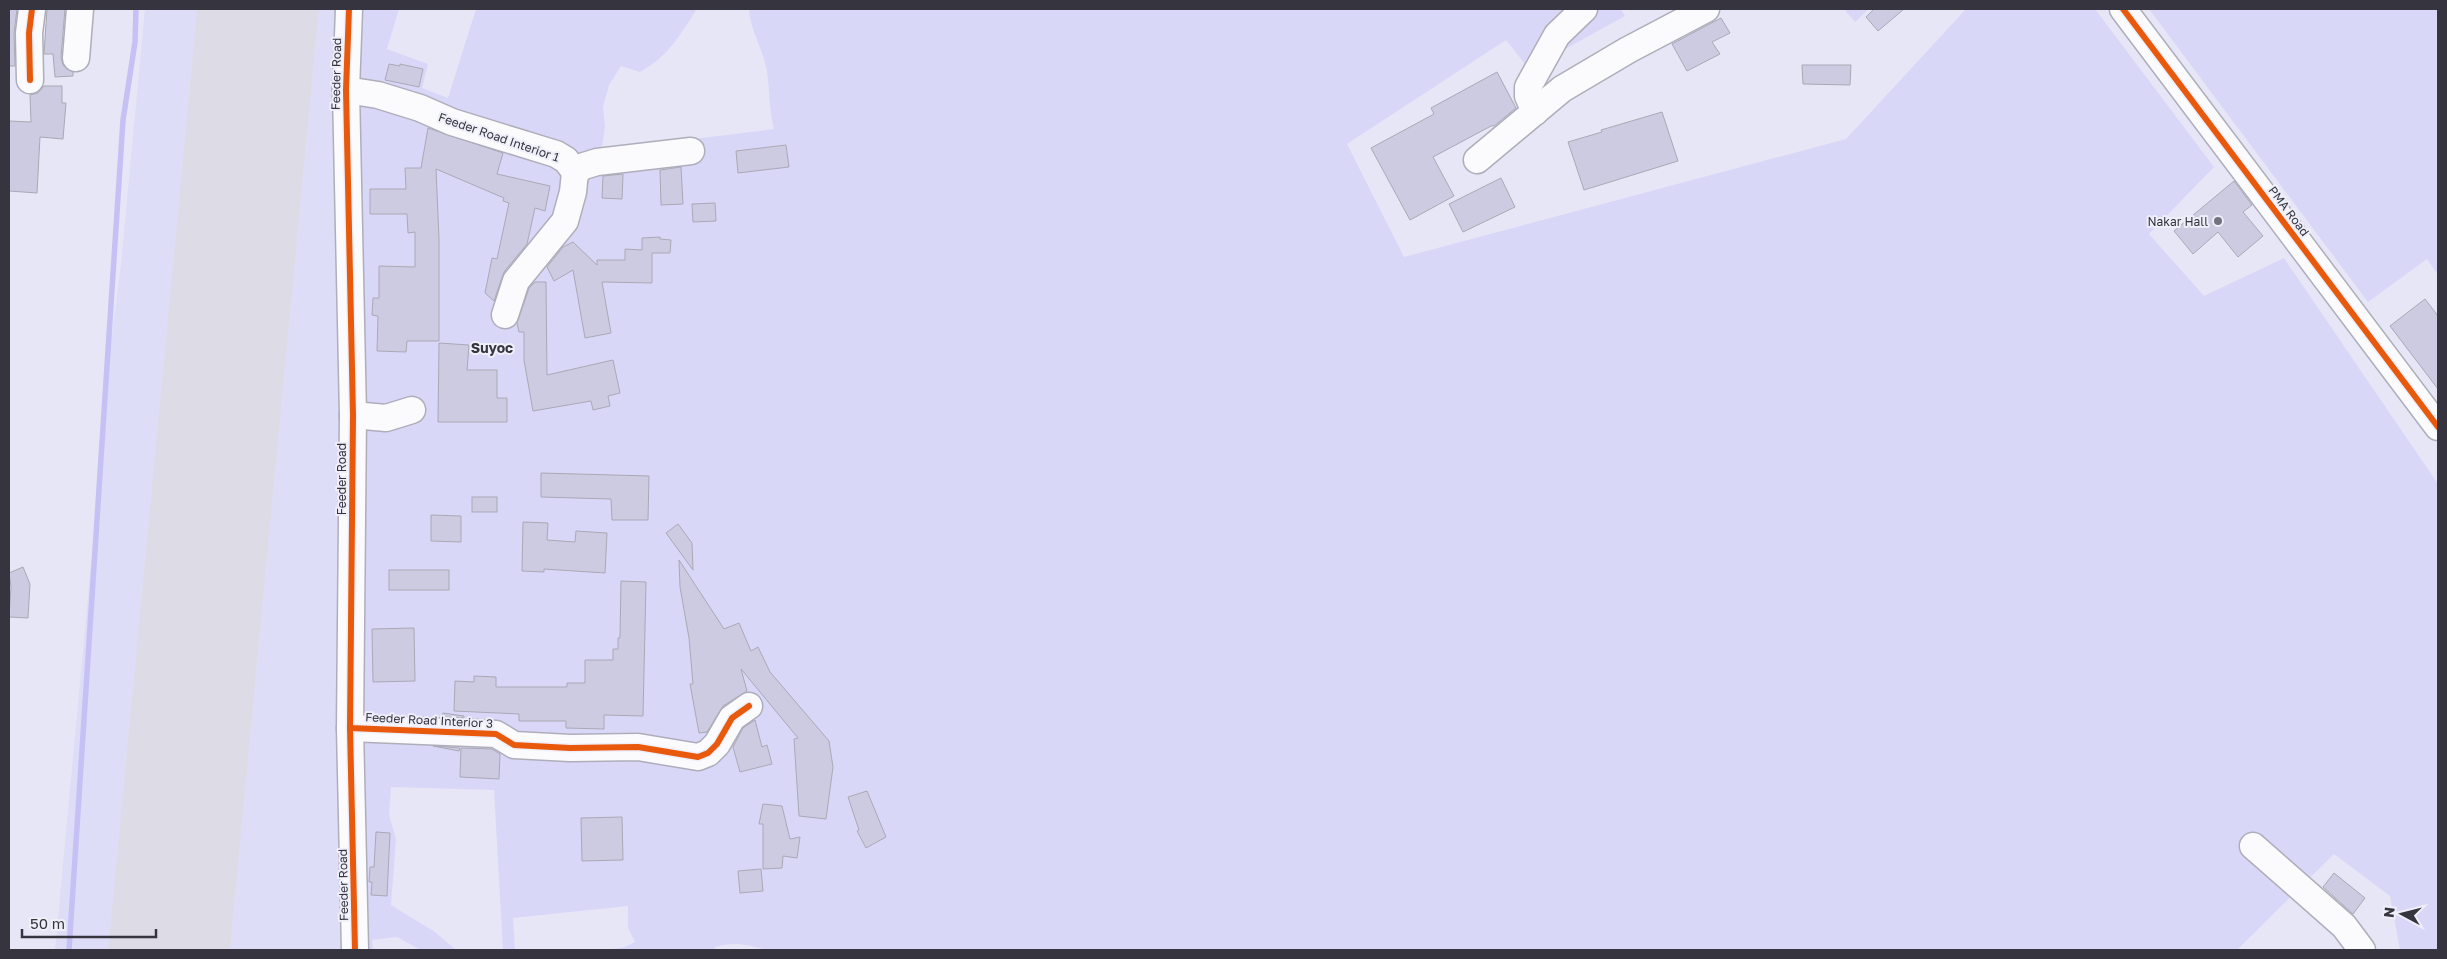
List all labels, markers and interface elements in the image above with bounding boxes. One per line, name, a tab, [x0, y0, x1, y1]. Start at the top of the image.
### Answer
street label: Feeder Road	[328, 38, 344, 110]
street label: Feeder Road Interior 1	[437, 109, 562, 165]
street label: PMA Road	[2265, 183, 2313, 239]
place label: Nakar Hall	[2147, 214, 2208, 229]
marker: Nakar Hall	[2212, 215, 2224, 227]
district label: Suyoc	[471, 339, 513, 356]
street label: Feeder Road	[334, 443, 349, 515]
street label: Feeder Road Interior 3	[365, 709, 493, 731]
street label: Feeder Road	[335, 849, 351, 921]
north arrow	[2377, 889, 2427, 939]
scale bar	[22, 906, 156, 938]
text: N	[2380, 906, 2398, 919]
text: 50 m	[30, 914, 65, 932]

